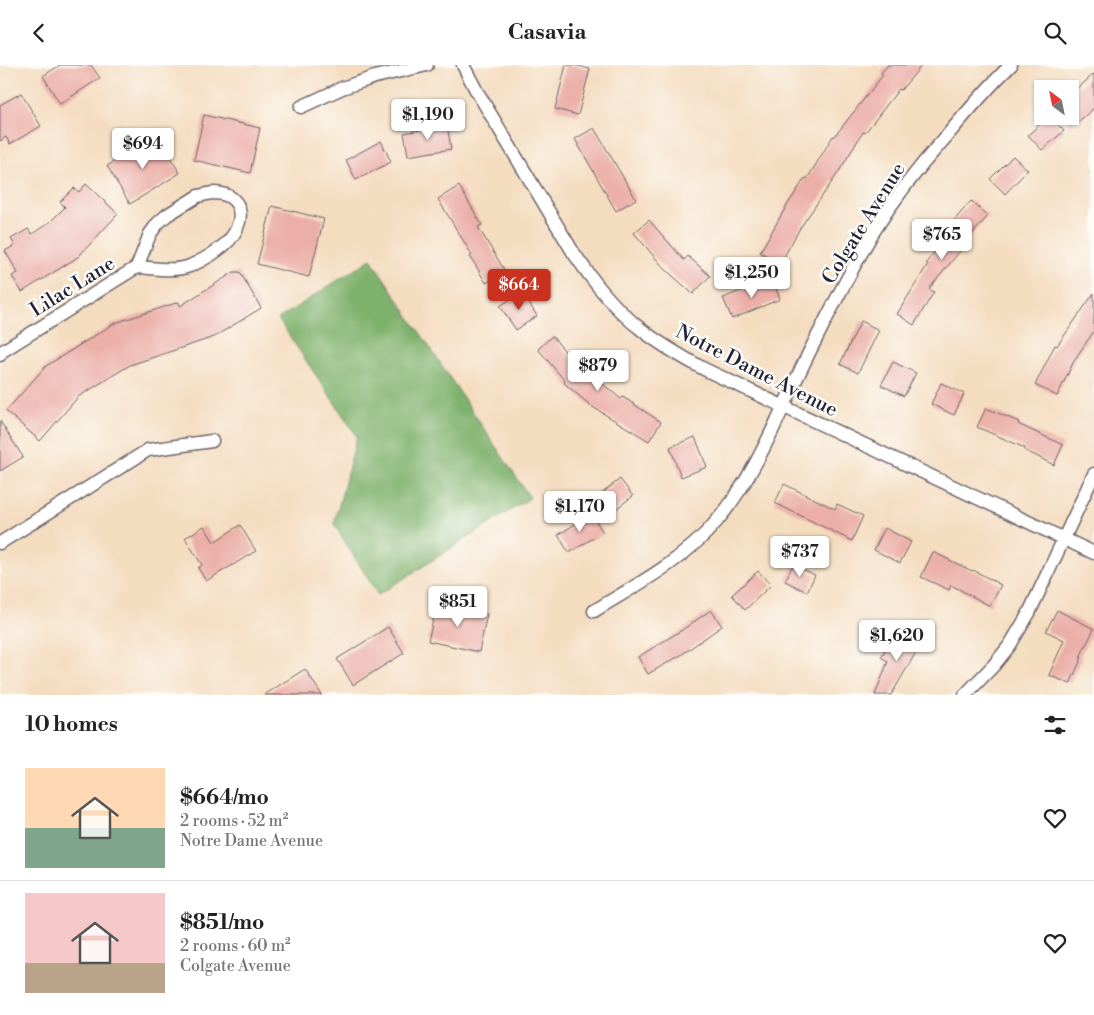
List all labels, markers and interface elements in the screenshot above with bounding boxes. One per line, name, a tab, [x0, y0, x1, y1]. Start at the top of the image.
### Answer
icon: back	[25, 19, 53, 47]
text: Casavia	[508, 19, 586, 46]
icon: search	[1041, 19, 1069, 47]
north arrow	[1034, 80, 1079, 125]
map controls	[1034, 80, 1079, 125]
pin: $1,190	[387, 99, 469, 141]
text: $1,190	[402, 105, 454, 125]
pin: $694	[113, 127, 173, 170]
text: $694	[123, 134, 163, 154]
street label: Colgate Avenue	[817, 158, 912, 289]
pin: $765	[912, 219, 972, 261]
text: $765	[923, 225, 961, 245]
street label: Lilac Lane	[26, 251, 120, 323]
pin: $1,250	[711, 257, 793, 299]
text: $1,250	[725, 263, 779, 283]
pin: $664	[489, 269, 549, 311]
text: $664	[499, 275, 539, 295]
street label: Notre Dame Avenue	[671, 320, 842, 423]
pin: $879	[568, 349, 628, 392]
text: $879	[579, 356, 617, 376]
pin: $1,170	[539, 491, 621, 533]
text: $1,170	[555, 497, 605, 517]
pin: $737	[770, 535, 830, 578]
text: $737	[781, 542, 819, 562]
pin: $851	[428, 585, 488, 628]
text: $851	[439, 592, 477, 612]
pin: $1,620	[856, 619, 938, 662]
text: $1,620	[870, 626, 924, 646]
icon: filters	[1041, 711, 1069, 739]
text: 10 homes	[25, 712, 118, 738]
text: $664/mo	[180, 785, 269, 811]
icon: home	[65, 788, 125, 848]
icon: heart	[1041, 804, 1069, 832]
text: 2 rooms · 52 m²	[180, 811, 288, 831]
text: Notre Dame Avenue	[180, 831, 323, 851]
text: $851/mo	[180, 910, 264, 936]
icon: home	[65, 913, 125, 973]
icon: heart	[1041, 929, 1069, 957]
text: 2 rooms · 60 m²	[180, 936, 291, 956]
text: Colgate Avenue	[180, 956, 291, 976]

